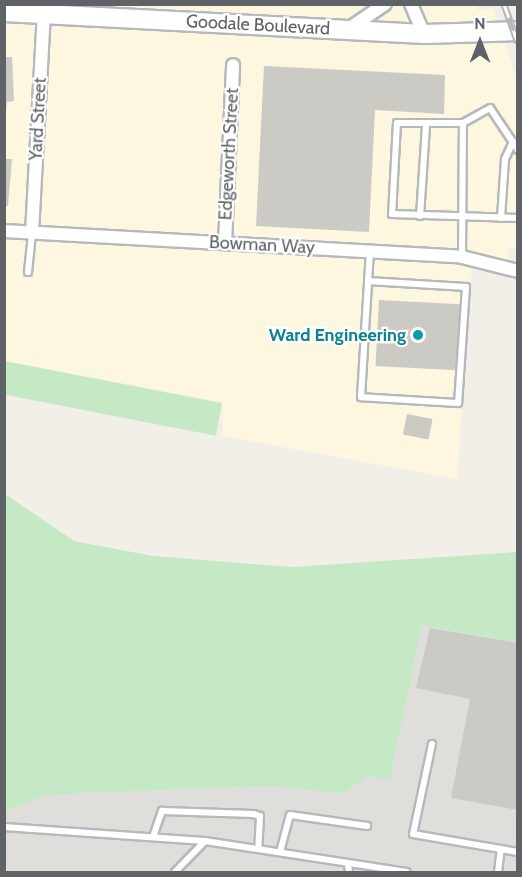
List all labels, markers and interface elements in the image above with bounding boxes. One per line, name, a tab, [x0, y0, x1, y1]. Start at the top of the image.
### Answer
street label: Goodale Boulevard	[185, 10, 331, 40]
north arrow	[450, 12, 510, 72]
text: N	[474, 14, 486, 33]
street label: Yard Street	[25, 77, 51, 161]
street label: Edgeworth Street	[215, 87, 243, 221]
street label: Bowman Way	[209, 231, 315, 259]
place label: Ward Engineering	[269, 324, 406, 346]
marker: Ward Engineering	[411, 328, 425, 342]

